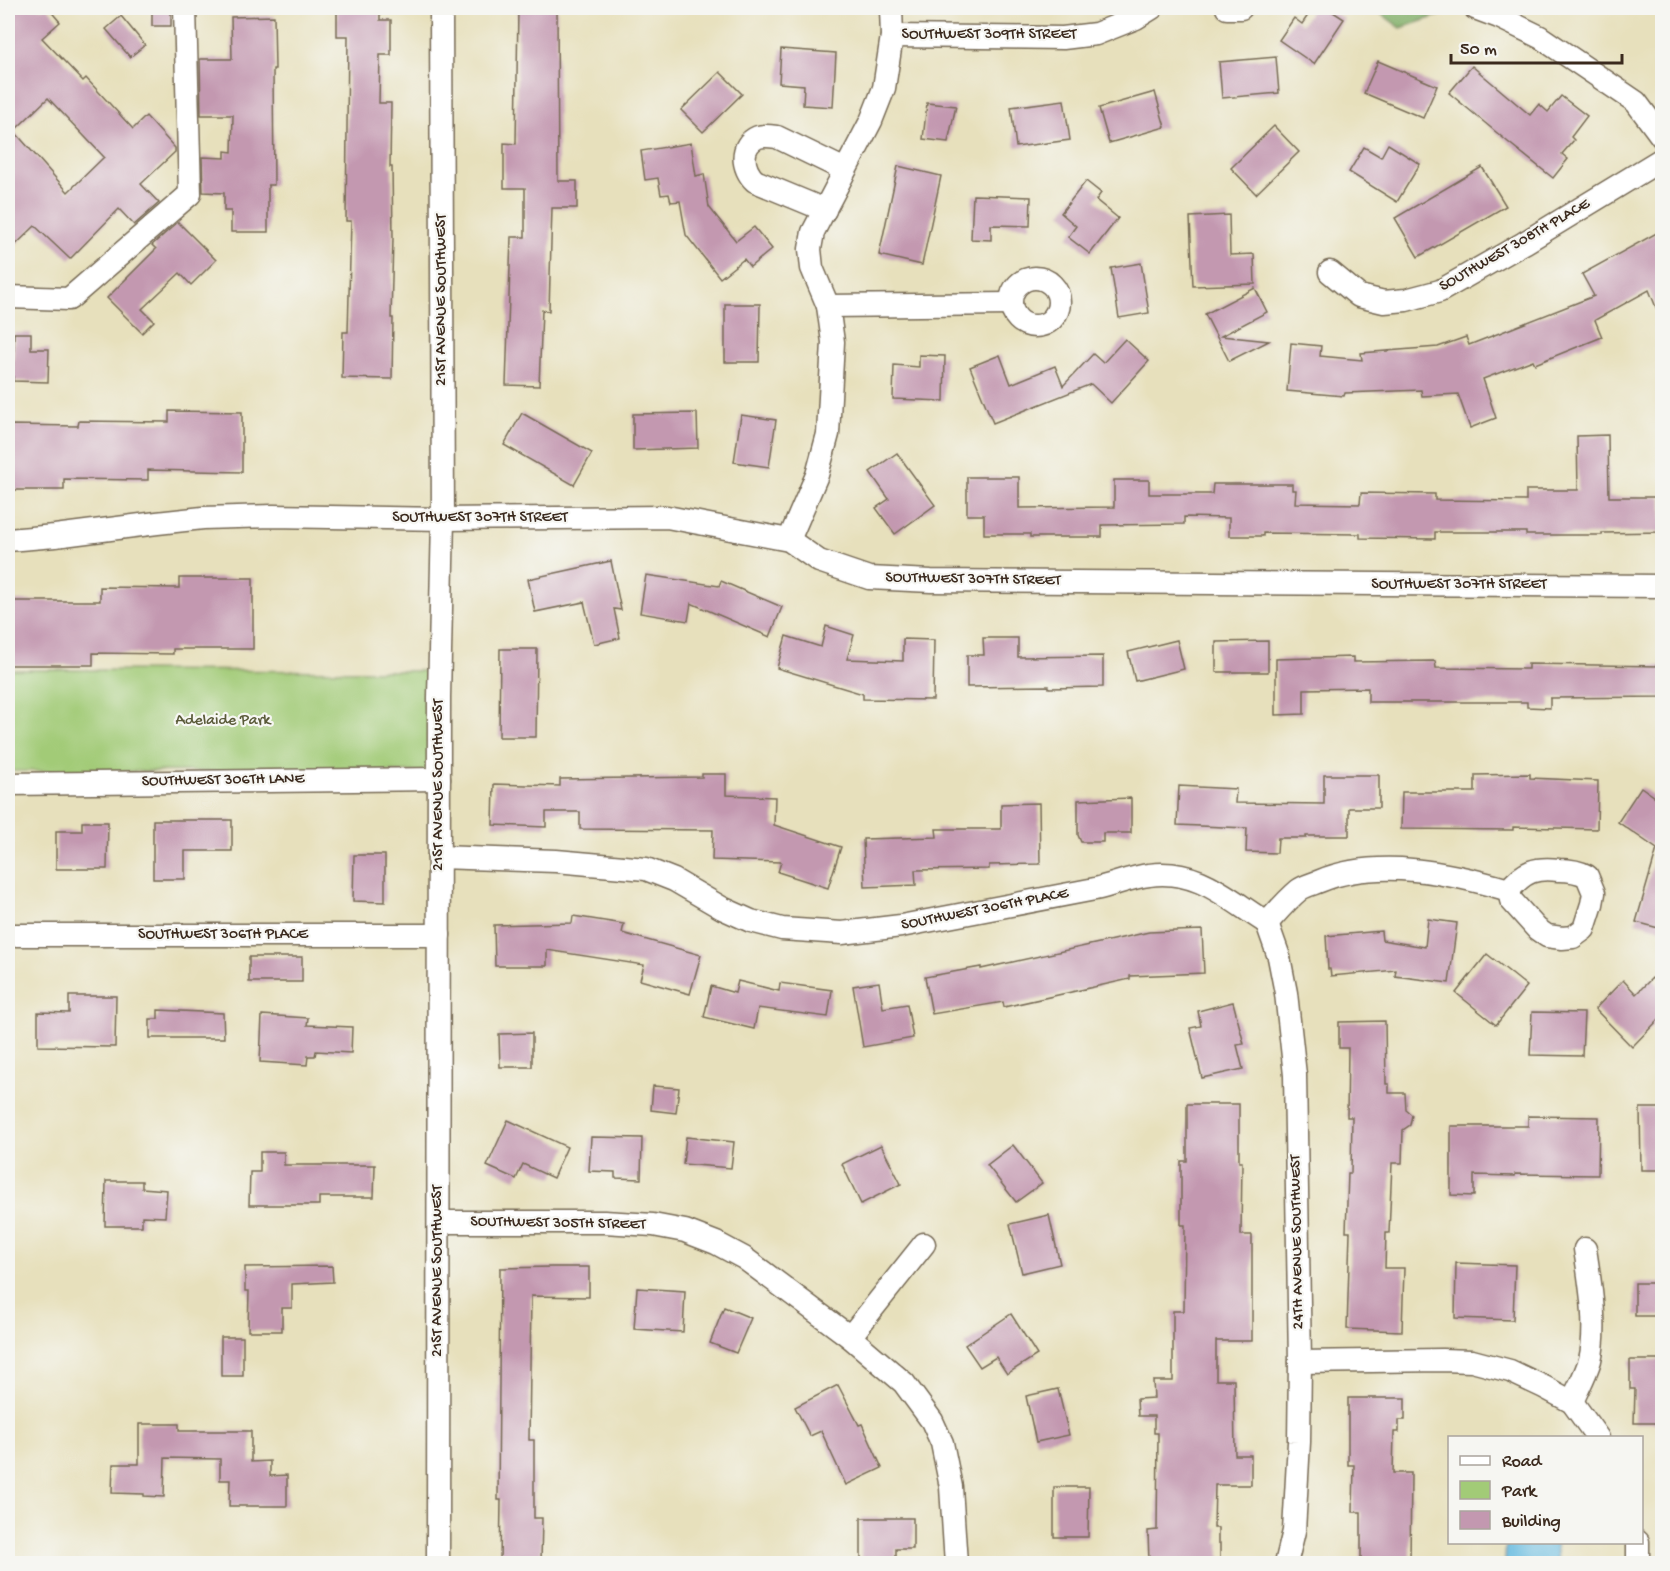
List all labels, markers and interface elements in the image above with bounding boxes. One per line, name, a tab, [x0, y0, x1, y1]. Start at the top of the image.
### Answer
street label: SOUTHWEST 309TH STREET	[901, 26, 1077, 45]
scale bar	[1451, 27, 1622, 65]
text: 50 m	[1460, 40, 1497, 61]
street label: SOUTHWEST 308TH PLACE	[1436, 195, 1594, 297]
street label: 21ST AVENUE SOUTHWEST	[433, 213, 452, 386]
street label: SOUTHWEST 307TH STREET	[392, 509, 569, 528]
street label: SOUTHWEST 307TH STREET	[885, 569, 1062, 591]
street label: SOUTHWEST 307TH STREET	[1371, 576, 1548, 595]
street label: 21ST AVENUE SOUTHWEST	[430, 698, 449, 871]
park label: Adelaide Park	[176, 712, 272, 731]
street label: SOUTHWEST 306TH LANE	[141, 770, 306, 792]
street label: SOUTHWEST 306TH PLACE	[900, 884, 1071, 936]
street label: SOUTHWEST 306TH PLACE	[138, 926, 309, 945]
street label: 24TH AVENUE SOUTHWEST	[1287, 1154, 1309, 1330]
street label: 21ST AVENUE SOUTHWEST	[429, 1184, 448, 1357]
street label: SOUTHWEST 305TH STREET	[470, 1213, 647, 1235]
legend	[1448, 1436, 1643, 1544]
text: Road	[1502, 1452, 1543, 1473]
text: Park	[1501, 1482, 1538, 1503]
text: Building	[1501, 1512, 1561, 1533]

